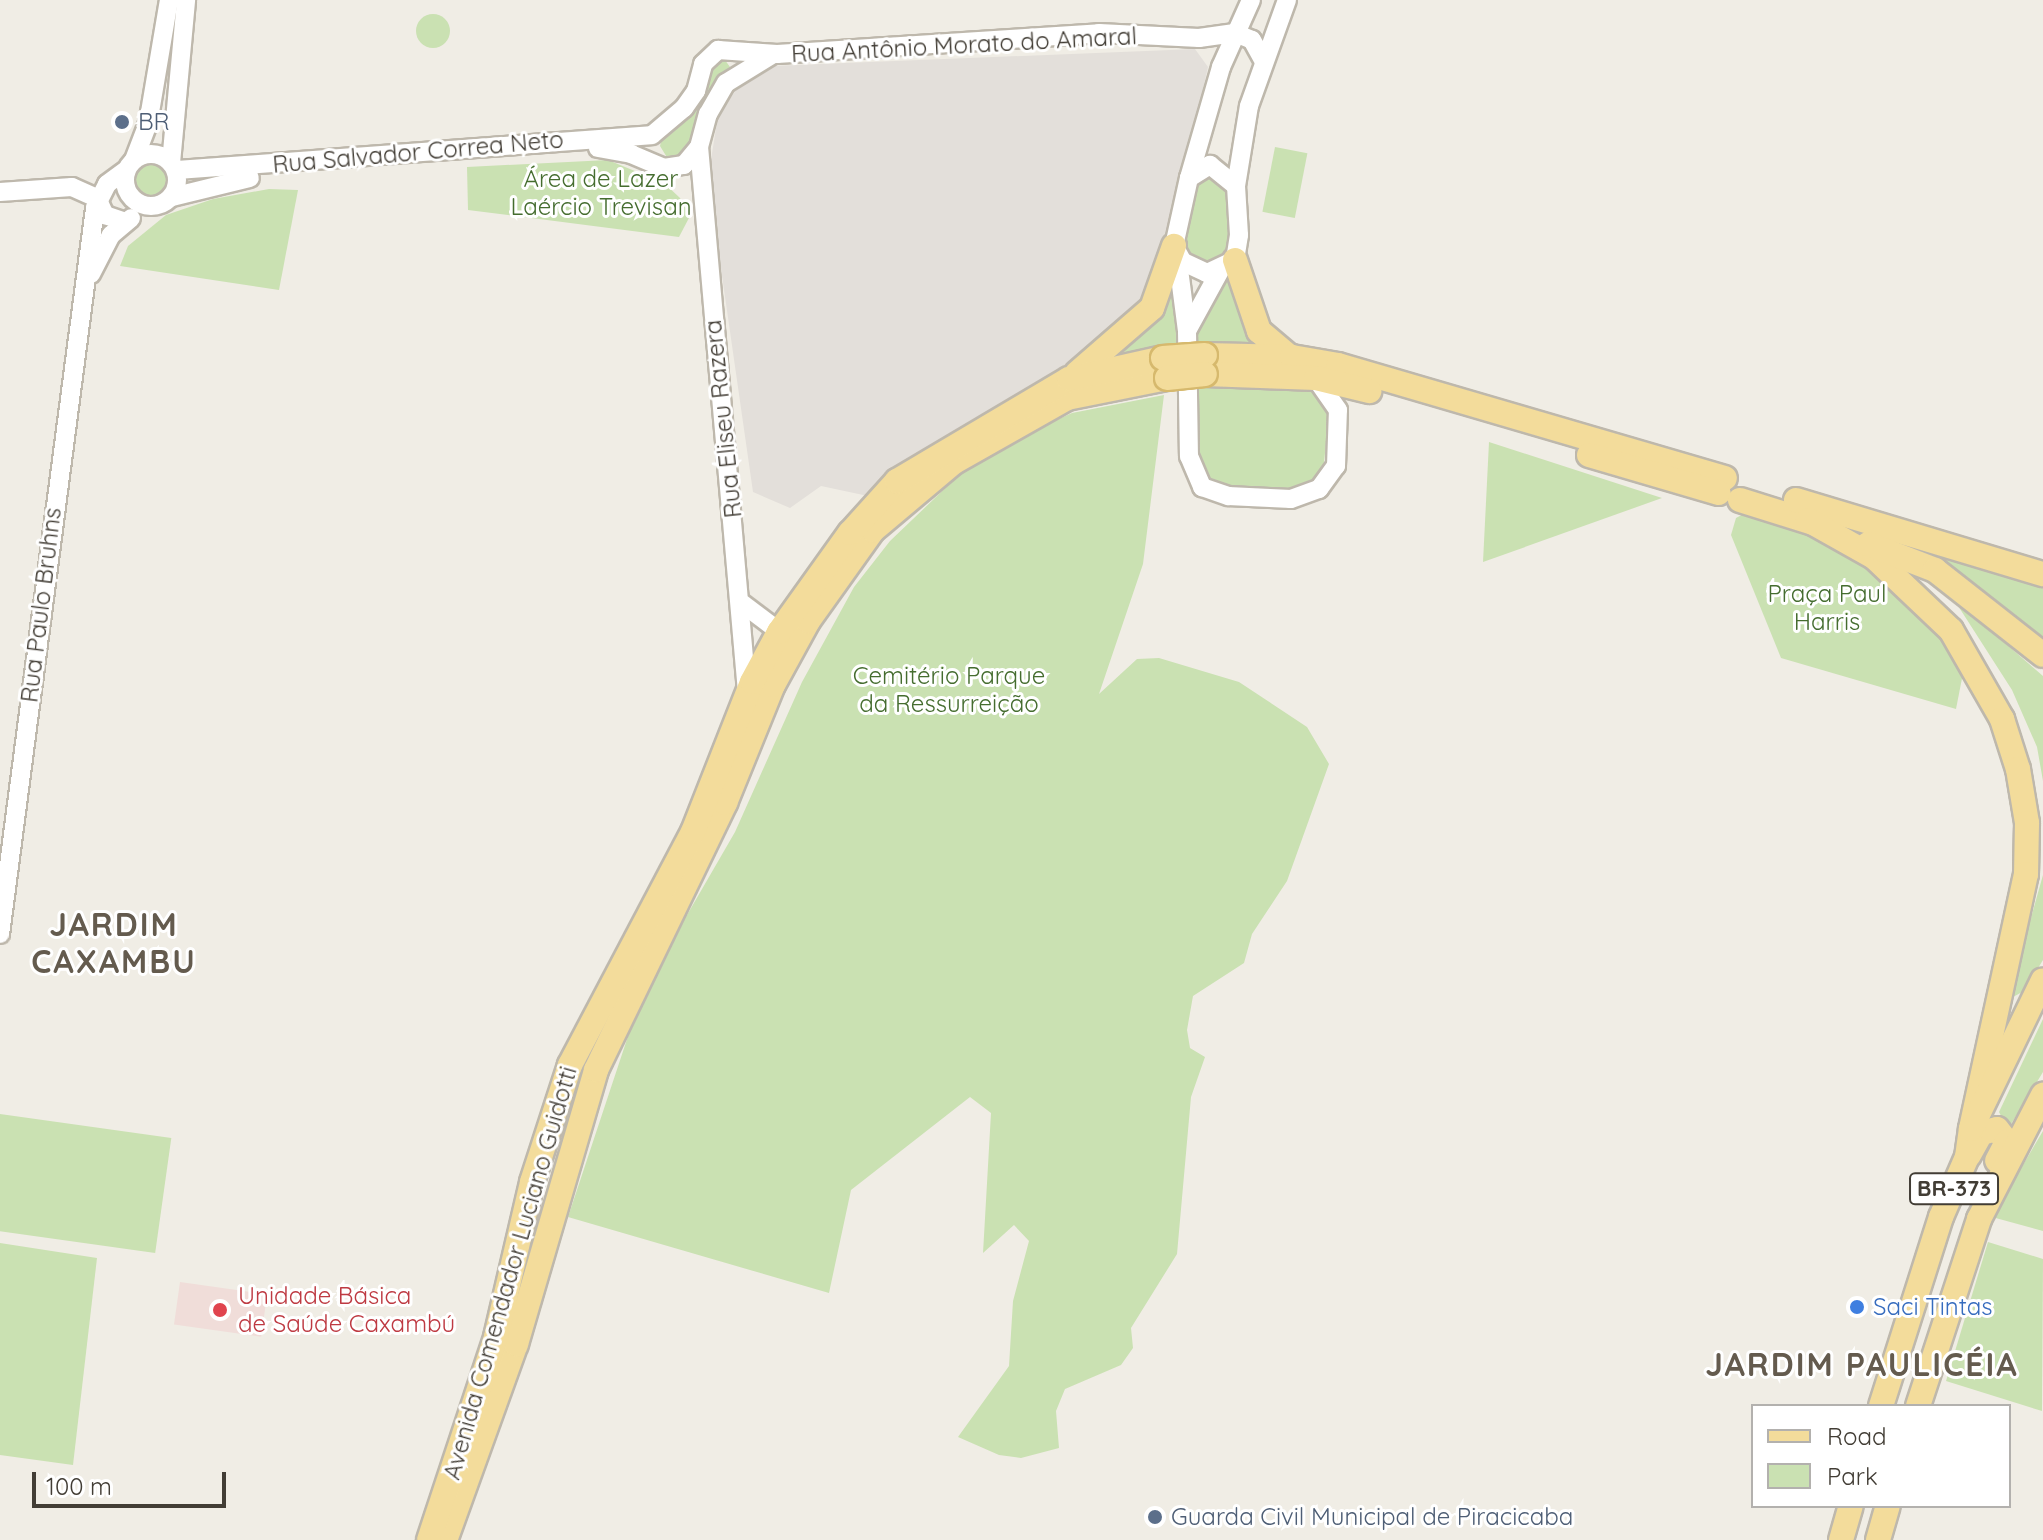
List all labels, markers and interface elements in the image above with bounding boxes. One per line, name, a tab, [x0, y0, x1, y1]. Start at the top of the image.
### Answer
street label: Rua Antônio Morato do Amaral	[790, 22, 1138, 68]
place label: BR	[138, 108, 170, 136]
marker: BR	[113, 113, 131, 131]
street label: Rua Salvador Correa Neto	[271, 125, 565, 179]
park label: Área de Lazer Laércio Trevisan	[510, 165, 692, 221]
street label: Rua Eliseu Razera	[698, 319, 748, 519]
street label: Rua Paulo Bruhns	[15, 506, 67, 704]
park label: Praça Paul Harris	[1768, 580, 1886, 636]
park label: Cemitério Parque da Ressurreição	[853, 662, 1045, 718]
district label: JARDIM CAXAMBU	[31, 906, 197, 981]
street label: Avenida Comendador Luciano Guidotti	[437, 1063, 583, 1483]
road number: BR-373	[1908, 1171, 2000, 1207]
place label: Unidade Básica de Saúde Caxambú	[238, 1282, 455, 1338]
place label: Saci Tintas	[1873, 1293, 1993, 1321]
marker: Saci Tintas	[1848, 1298, 1866, 1316]
marker: Unidade Básica de Saúde Caxambú	[209, 1299, 231, 1321]
district label: JARDIM PAULICÉIA	[1705, 1345, 2019, 1383]
legend	[1751, 1404, 2011, 1508]
text: Road	[1827, 1421, 1887, 1451]
scale bar	[36, 1456, 230, 1506]
text: Park	[1827, 1461, 1878, 1491]
text: 100 m	[46, 1471, 112, 1501]
place label: Guarda Civil Municipal de Piracicaba	[1171, 1503, 1573, 1531]
marker: Guarda Civil Municipal de Piracicaba	[1146, 1508, 1164, 1526]

